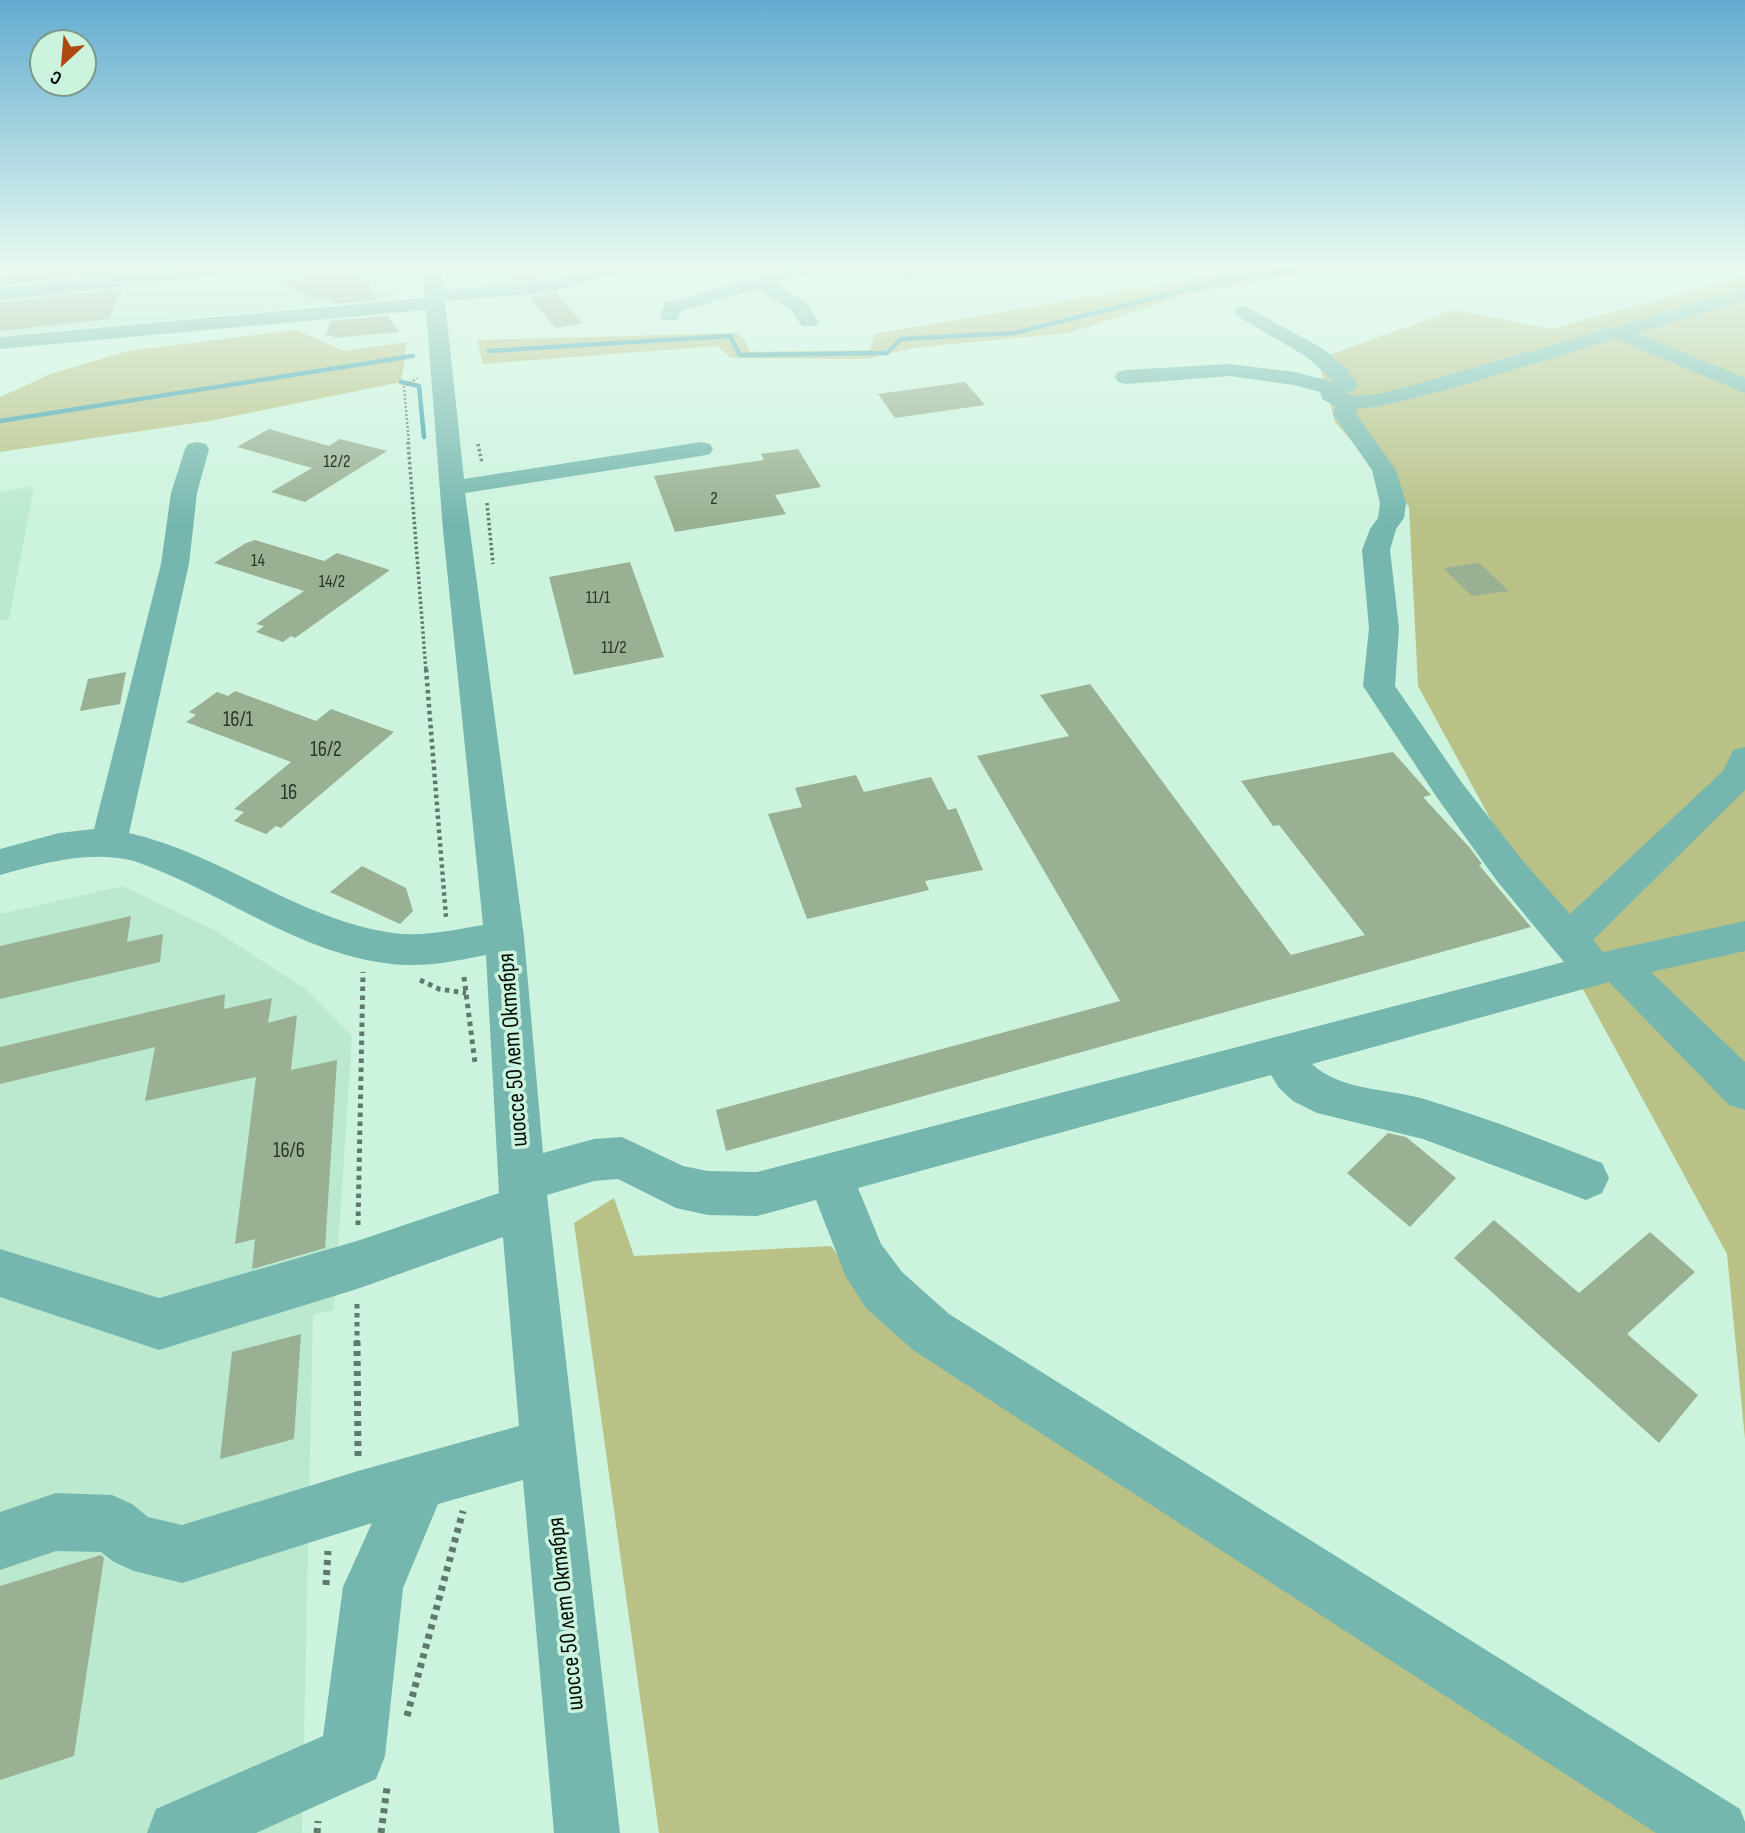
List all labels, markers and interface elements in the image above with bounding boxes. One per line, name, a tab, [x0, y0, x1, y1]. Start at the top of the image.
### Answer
north arrow	[28, 28, 98, 98]
text: С	[47, 64, 66, 89]
house number: 12/2	[324, 451, 350, 472]
house number: 2	[710, 488, 718, 509]
house number: 14	[251, 550, 265, 571]
house number: 14/2	[319, 571, 345, 592]
house number: 11/1	[586, 587, 611, 608]
house number: 11/2	[601, 637, 627, 658]
house number: 16/1	[223, 707, 254, 732]
house number: 16/2	[310, 737, 342, 762]
house number: 16	[281, 780, 297, 805]
street label: шоссе 50 лет Октября	[491, 952, 534, 1148]
house number: 16/6	[273, 1138, 305, 1163]
street label: шоссе 50 лет Октября	[541, 1516, 590, 1712]

